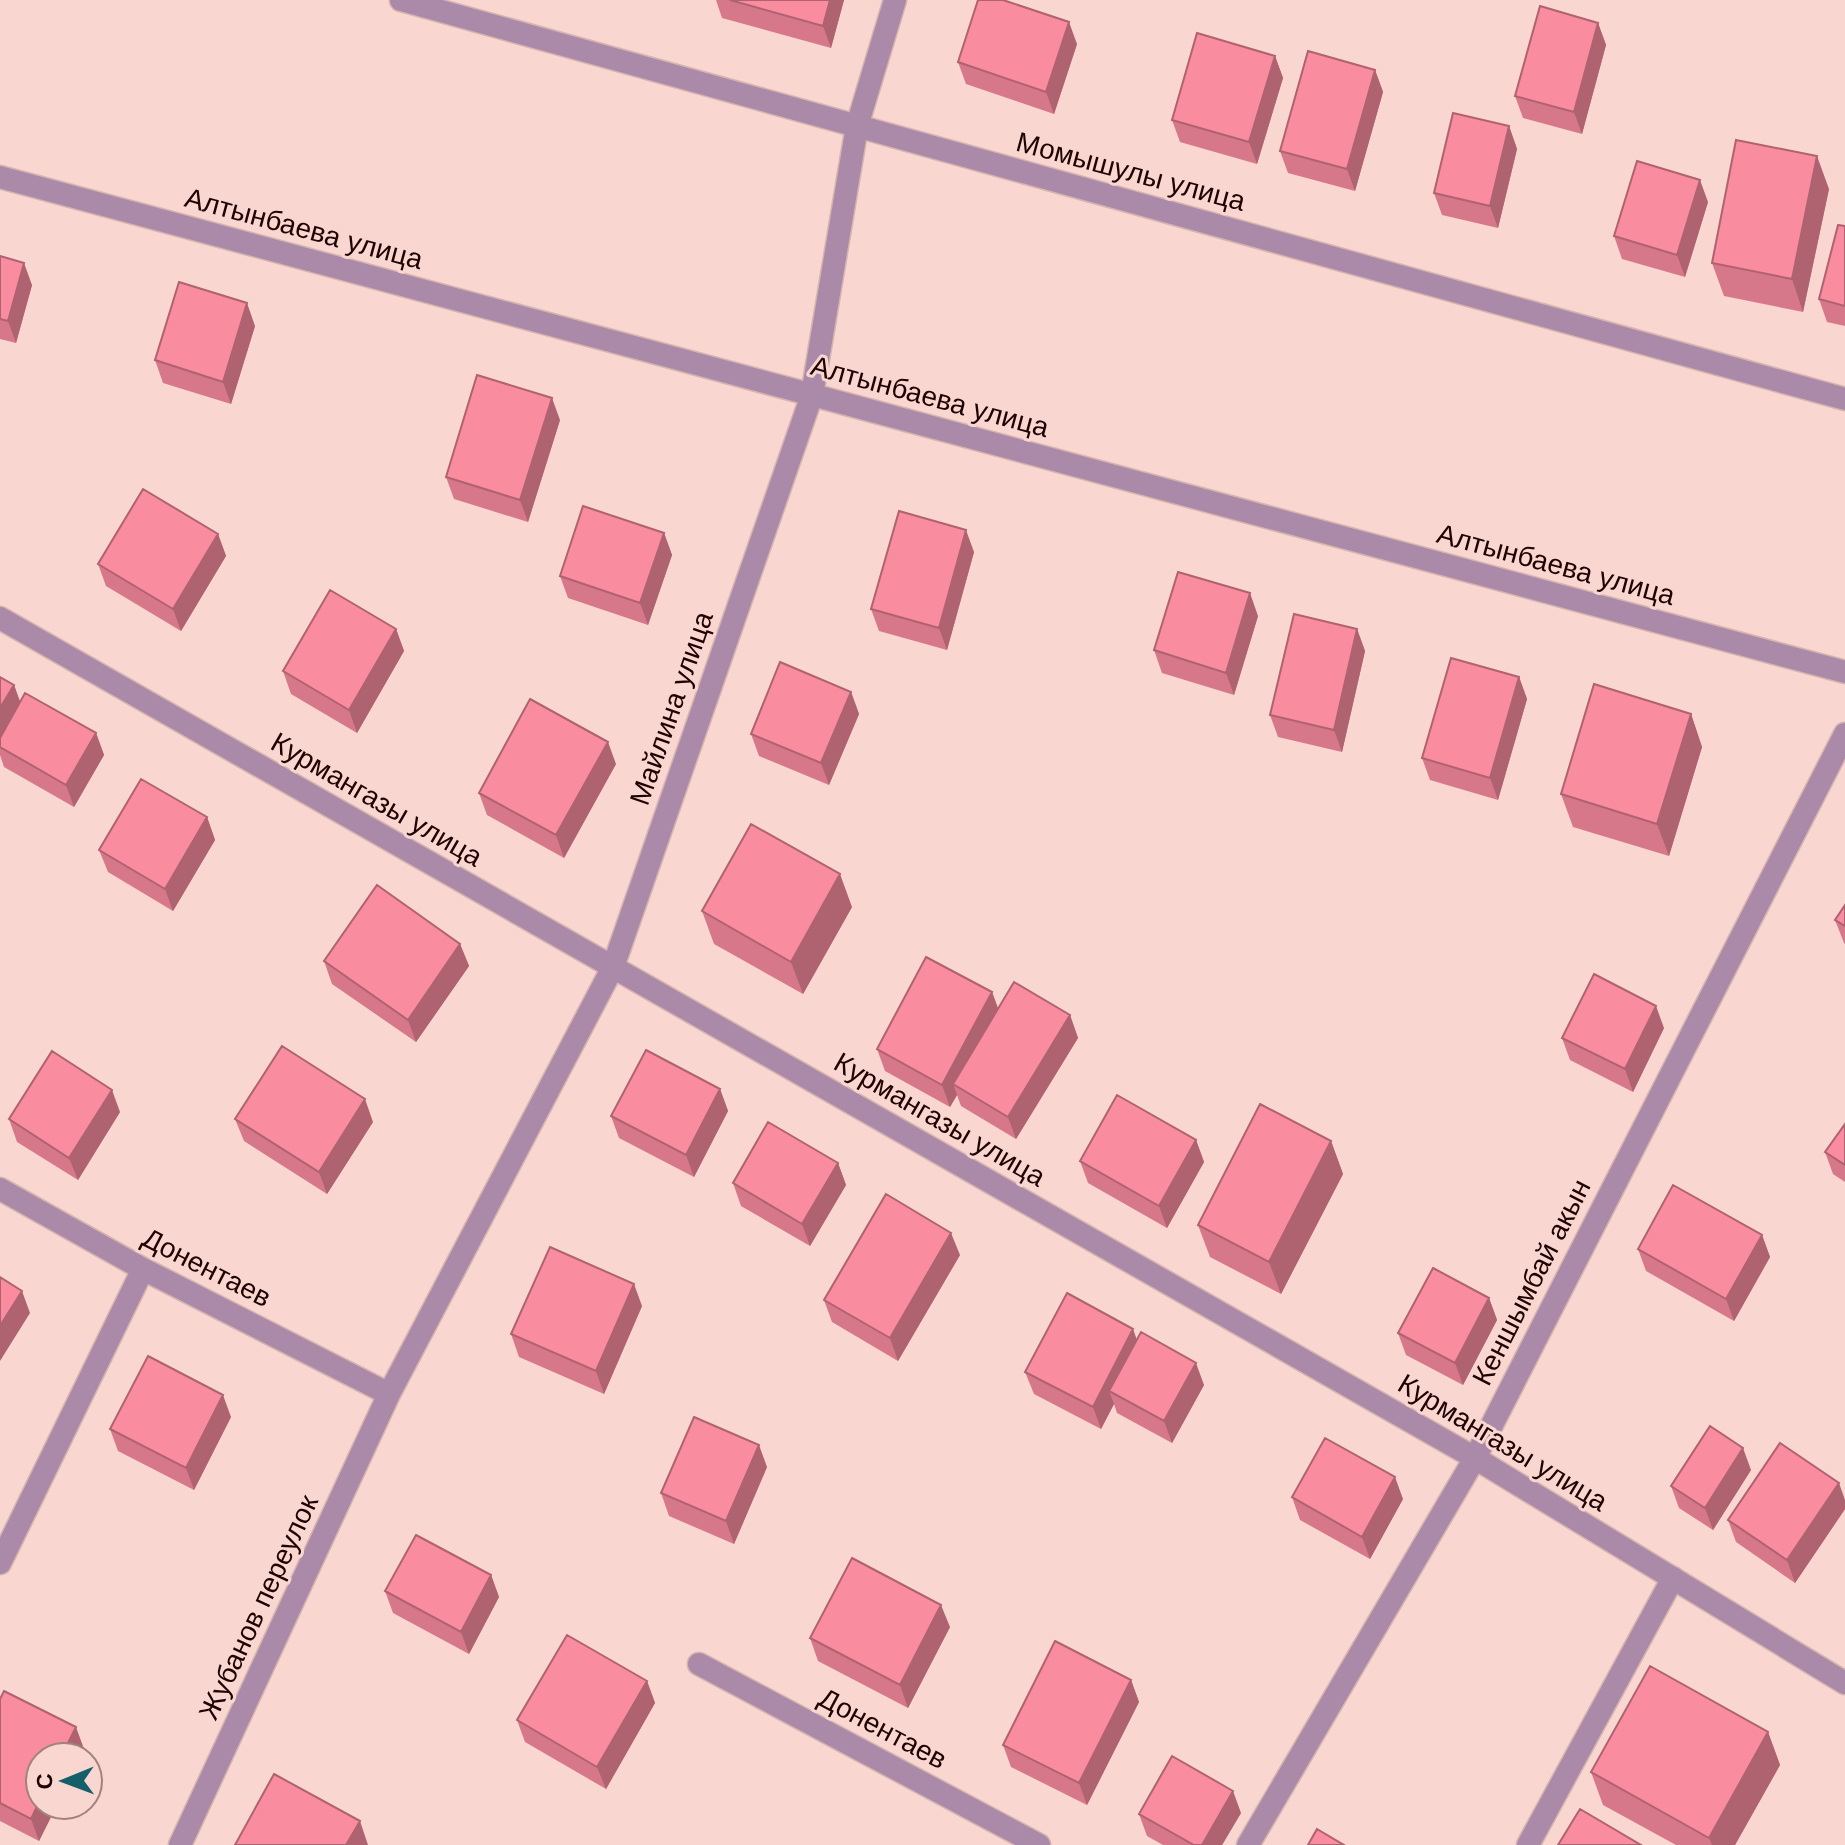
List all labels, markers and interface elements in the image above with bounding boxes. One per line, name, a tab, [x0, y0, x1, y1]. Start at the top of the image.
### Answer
street label: Момышулы улица	[1013, 126, 1249, 217]
street label: Алтынбаева улица	[182, 182, 427, 275]
street label: Алтынбаева улица	[808, 350, 1053, 443]
street label: Алтынбаева улица	[1434, 518, 1679, 611]
street label: Майлина улица	[624, 607, 719, 809]
street label: Курмангазы улица	[266, 726, 488, 873]
street label: Курмангазы улица	[829, 1046, 1051, 1193]
street label: Кеншымбай акын	[1466, 1174, 1597, 1390]
street label: Донентаев	[137, 1222, 276, 1313]
street label: Курмангазы улица	[1393, 1368, 1613, 1517]
street label: Жубанов переулок	[193, 1489, 324, 1724]
street label: Донентаев	[814, 1682, 952, 1775]
north arrow	[24, 1741, 104, 1821]
text: С	[32, 1773, 57, 1790]

